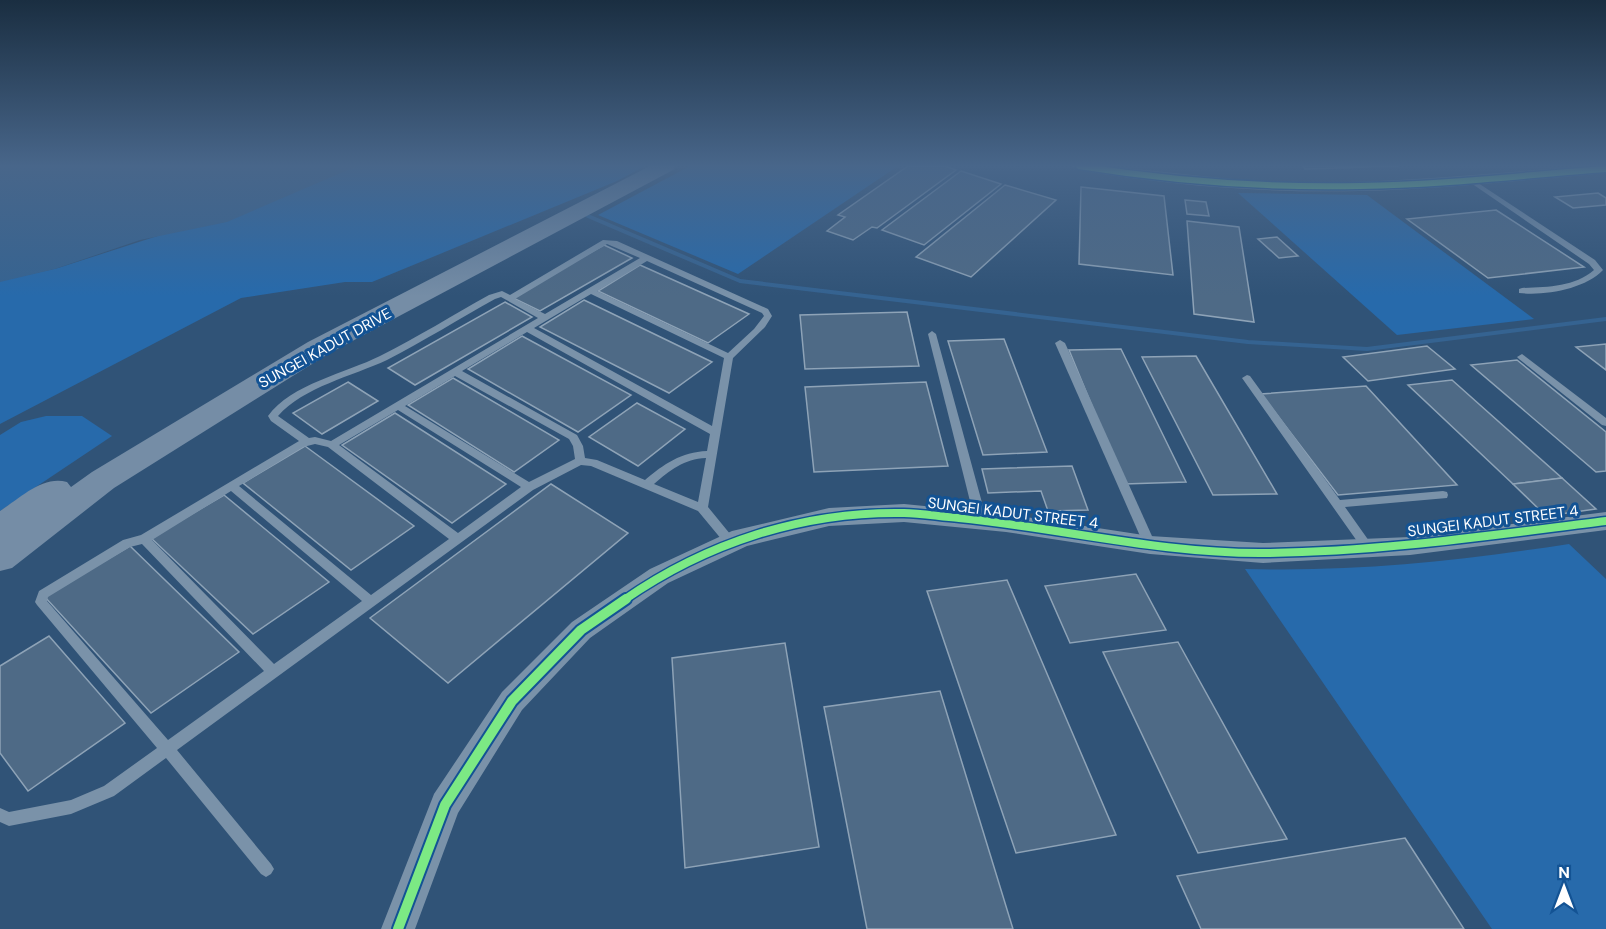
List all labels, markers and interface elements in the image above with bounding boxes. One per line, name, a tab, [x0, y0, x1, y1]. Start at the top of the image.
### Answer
street label: SUNGEI KADUT DRIVE	[255, 303, 395, 393]
street label: SUNGEI KADUT STREET 4	[927, 493, 1099, 533]
street label: SUNGEI KADUT STREET 4	[1407, 501, 1579, 541]
north arrow	[1534, 857, 1594, 917]
text: N	[1558, 862, 1570, 883]

